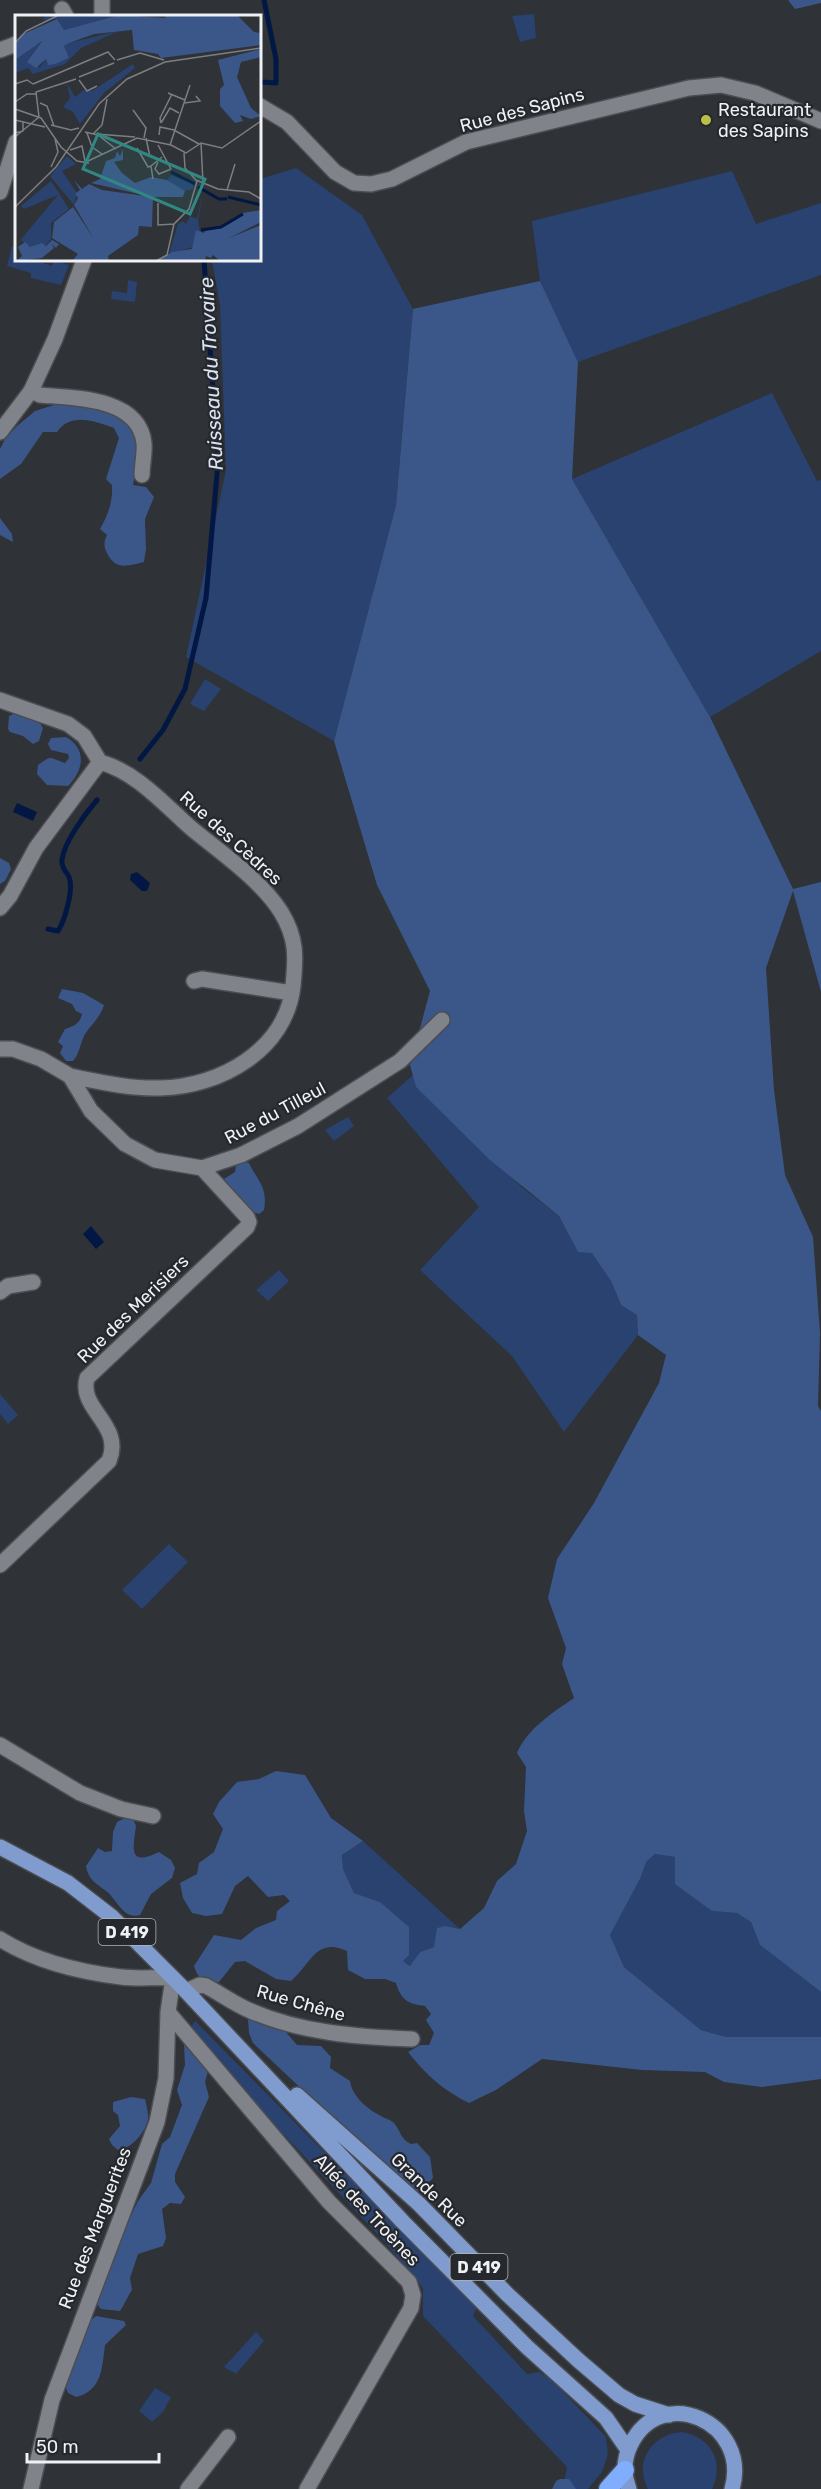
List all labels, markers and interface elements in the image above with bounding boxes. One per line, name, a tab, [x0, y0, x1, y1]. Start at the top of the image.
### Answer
inset map	[15, 15, 261, 261]
street label: Rue des Sapins	[457, 83, 587, 137]
place label: Restaurant des Sapins	[718, 99, 811, 142]
marker: Restaurant des Sapins	[699, 113, 713, 127]
water label: Ruisseau du Trovaire	[194, 277, 228, 471]
street label: Rue des Cèdres	[175, 786, 287, 890]
street label: Rue du Tilleul	[221, 1077, 329, 1149]
street label: Rue des Merisiers	[73, 1250, 193, 1368]
road number: D 419	[98, 1919, 156, 1945]
street label: Rue Chêne	[254, 1980, 348, 2026]
street label: Rue des Marguerites	[54, 2144, 136, 2312]
street label: Grande Rue	[386, 2148, 472, 2232]
street label: Allée des Troènes	[309, 2149, 425, 2271]
road number: D 419	[450, 2254, 508, 2280]
scale bar	[27, 2426, 159, 2464]
text: 50 m	[36, 2436, 79, 2458]

